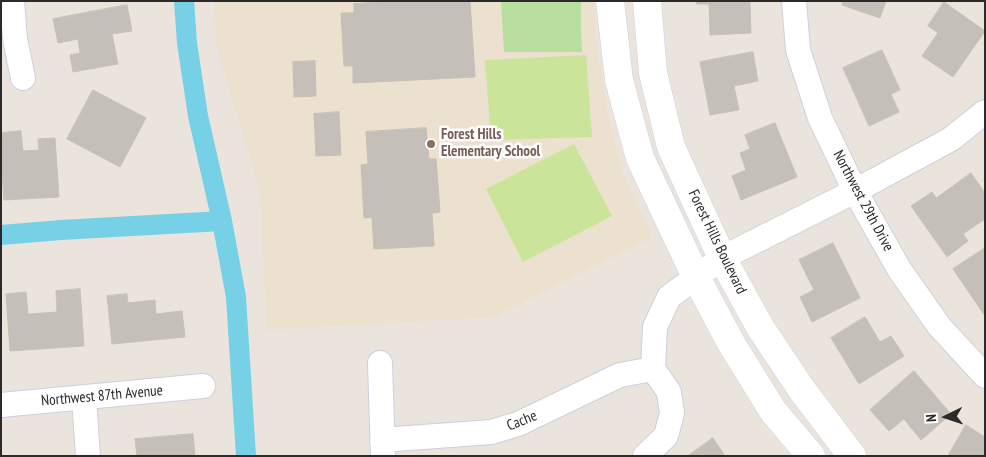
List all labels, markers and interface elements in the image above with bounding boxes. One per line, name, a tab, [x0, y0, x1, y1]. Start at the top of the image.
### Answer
place label: Forest Hills Elementary School	[441, 126, 540, 161]
marker: Forest Hills Elementary School	[425, 138, 437, 150]
street label: Northwest 29th Drive	[829, 147, 897, 255]
street label: Forest Hills Boulevard	[684, 187, 750, 297]
street label: Northwest 87th Avenue	[40, 382, 164, 410]
north arrow	[921, 392, 971, 442]
street label: Cache	[504, 407, 540, 435]
text: N	[922, 414, 940, 422]

